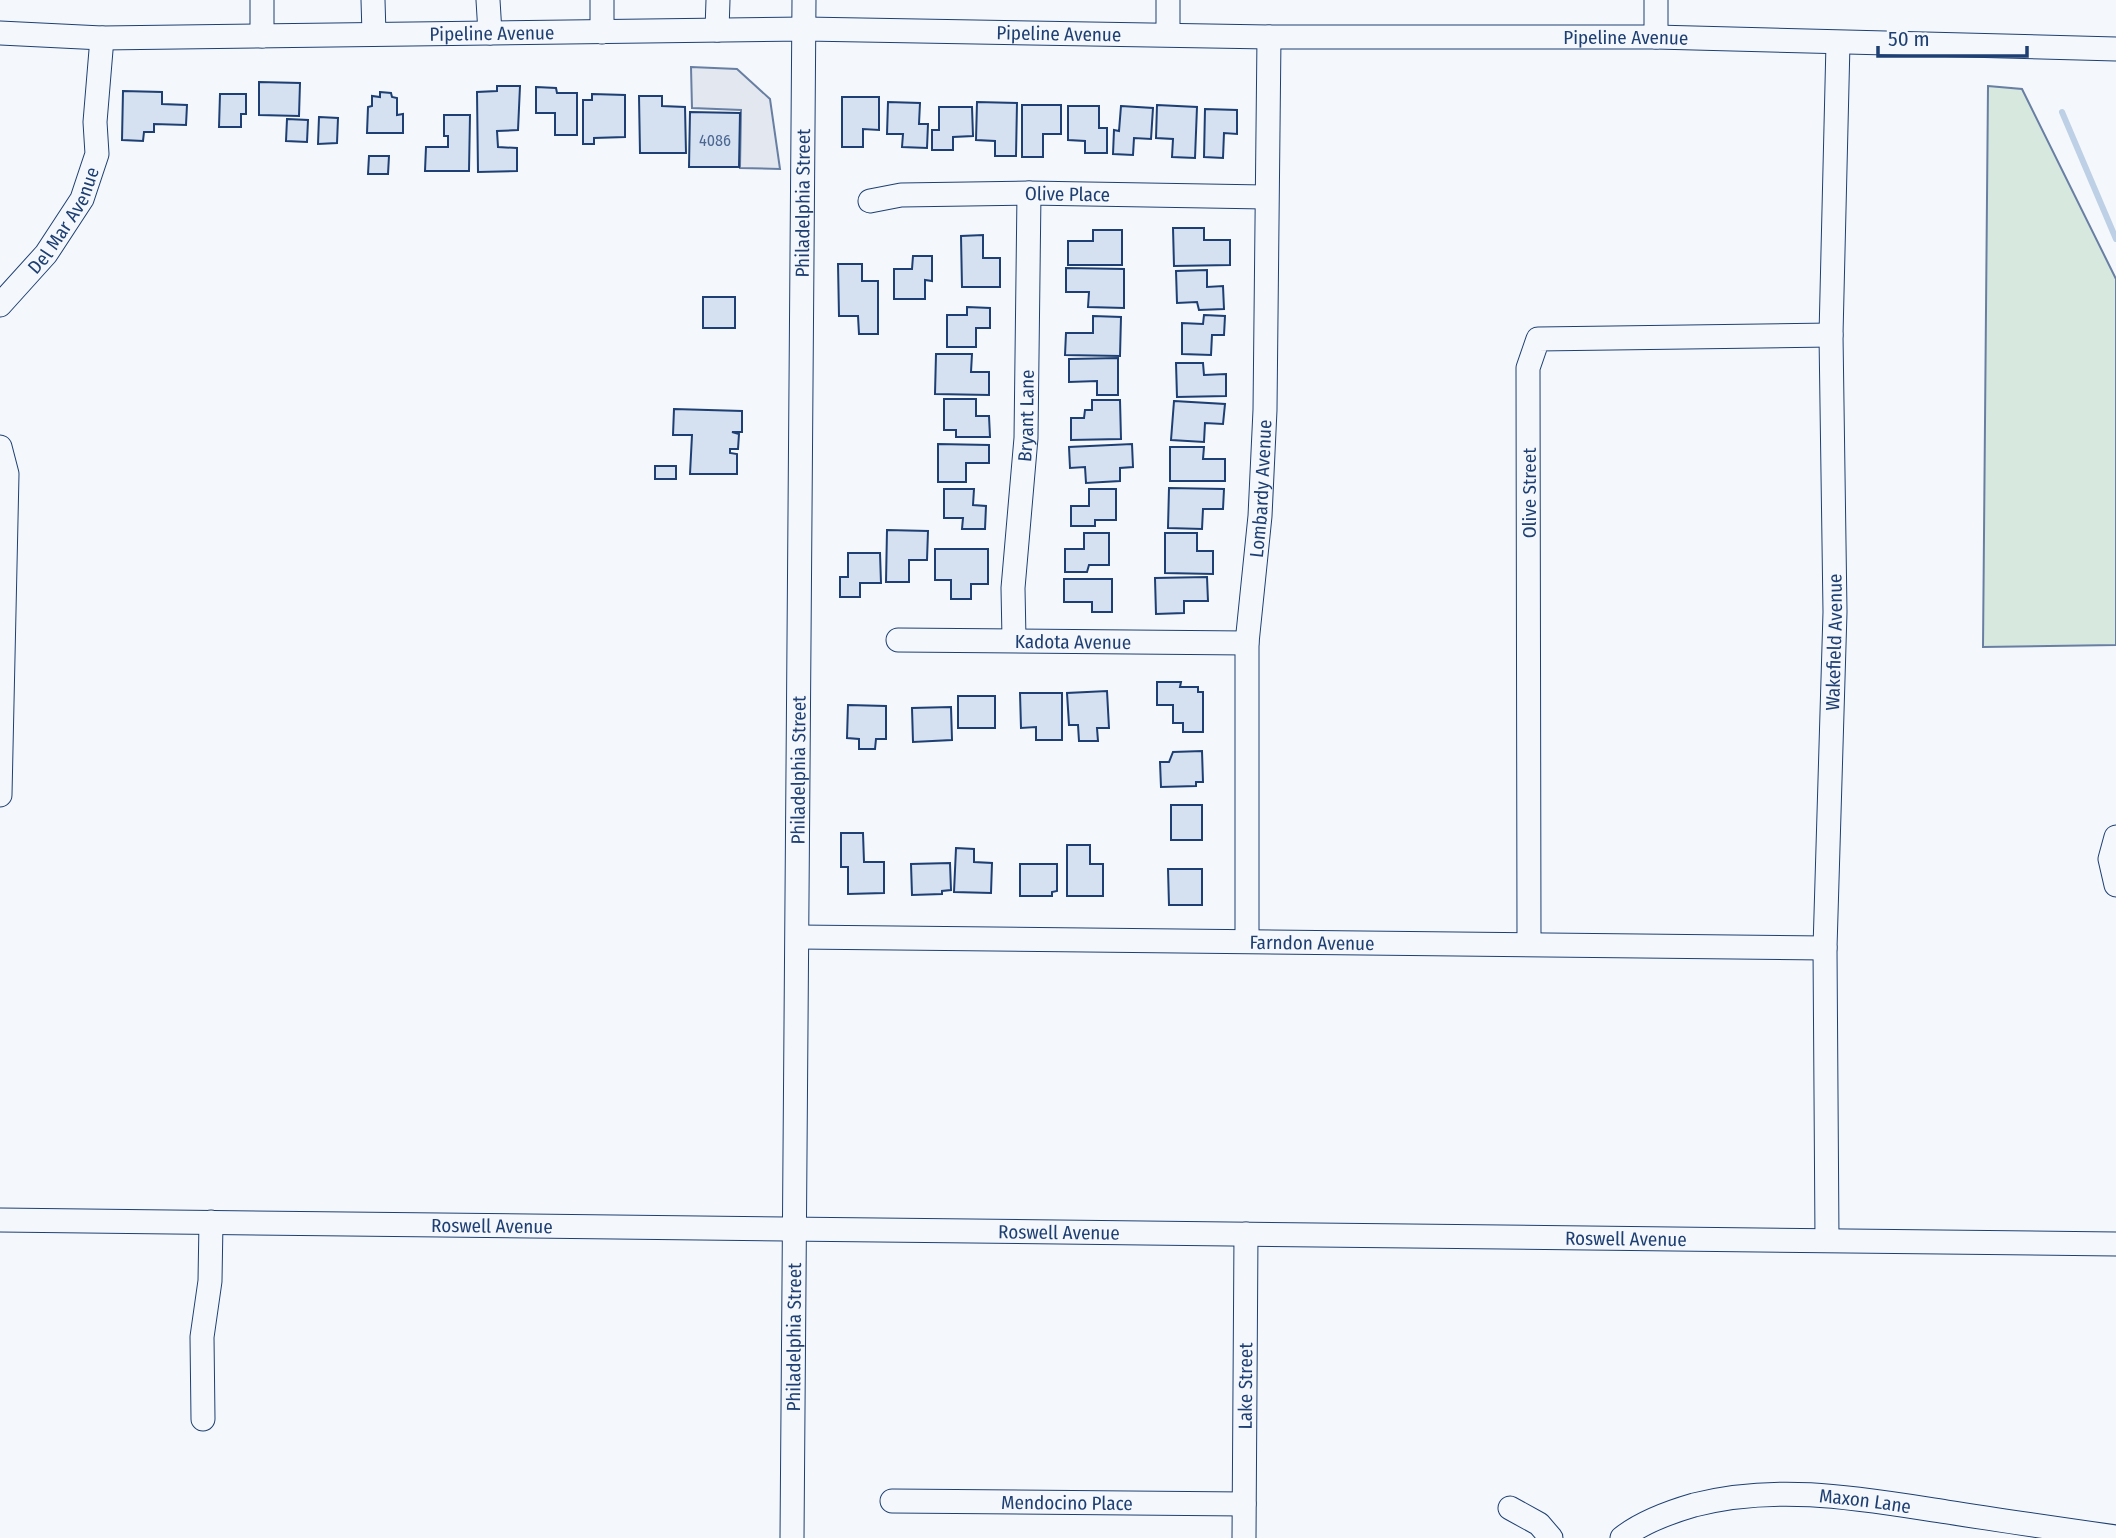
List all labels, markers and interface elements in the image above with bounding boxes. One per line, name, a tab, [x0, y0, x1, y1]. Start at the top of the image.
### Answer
scale bar	[1878, 14, 2027, 58]
street label: Pipeline Avenue	[429, 21, 555, 45]
street label: Pipeline Avenue	[996, 21, 1122, 46]
street label: Pipeline Avenue	[1563, 26, 1689, 49]
text: 50 m	[1888, 26, 1930, 52]
street label: Philadelphia Street	[790, 128, 815, 277]
house number: 4086	[699, 131, 731, 150]
street label: Del Mar Avenue	[23, 164, 103, 278]
street label: Olive Place	[1025, 181, 1110, 206]
street label: Bryant Lane	[1012, 369, 1038, 463]
street label: Lombardy Avenue	[1244, 419, 1276, 559]
street label: Olive Street	[1518, 447, 1541, 538]
street label: Wakefield Avenue	[1821, 573, 1847, 711]
street label: Kadota Avenue	[1015, 630, 1131, 654]
street label: Philadelphia Street	[786, 695, 810, 844]
street label: Farndon Avenue	[1249, 930, 1375, 955]
street label: Roswell Avenue	[431, 1213, 553, 1238]
street label: Roswell Avenue	[998, 1220, 1120, 1244]
street label: Roswell Avenue	[1565, 1226, 1687, 1251]
street label: Philadelphia Street	[781, 1262, 806, 1411]
street label: Lake Street	[1233, 1342, 1257, 1430]
street label: Maxon Lane	[1818, 1484, 1913, 1518]
street label: Mendocino Place	[1001, 1490, 1133, 1515]

